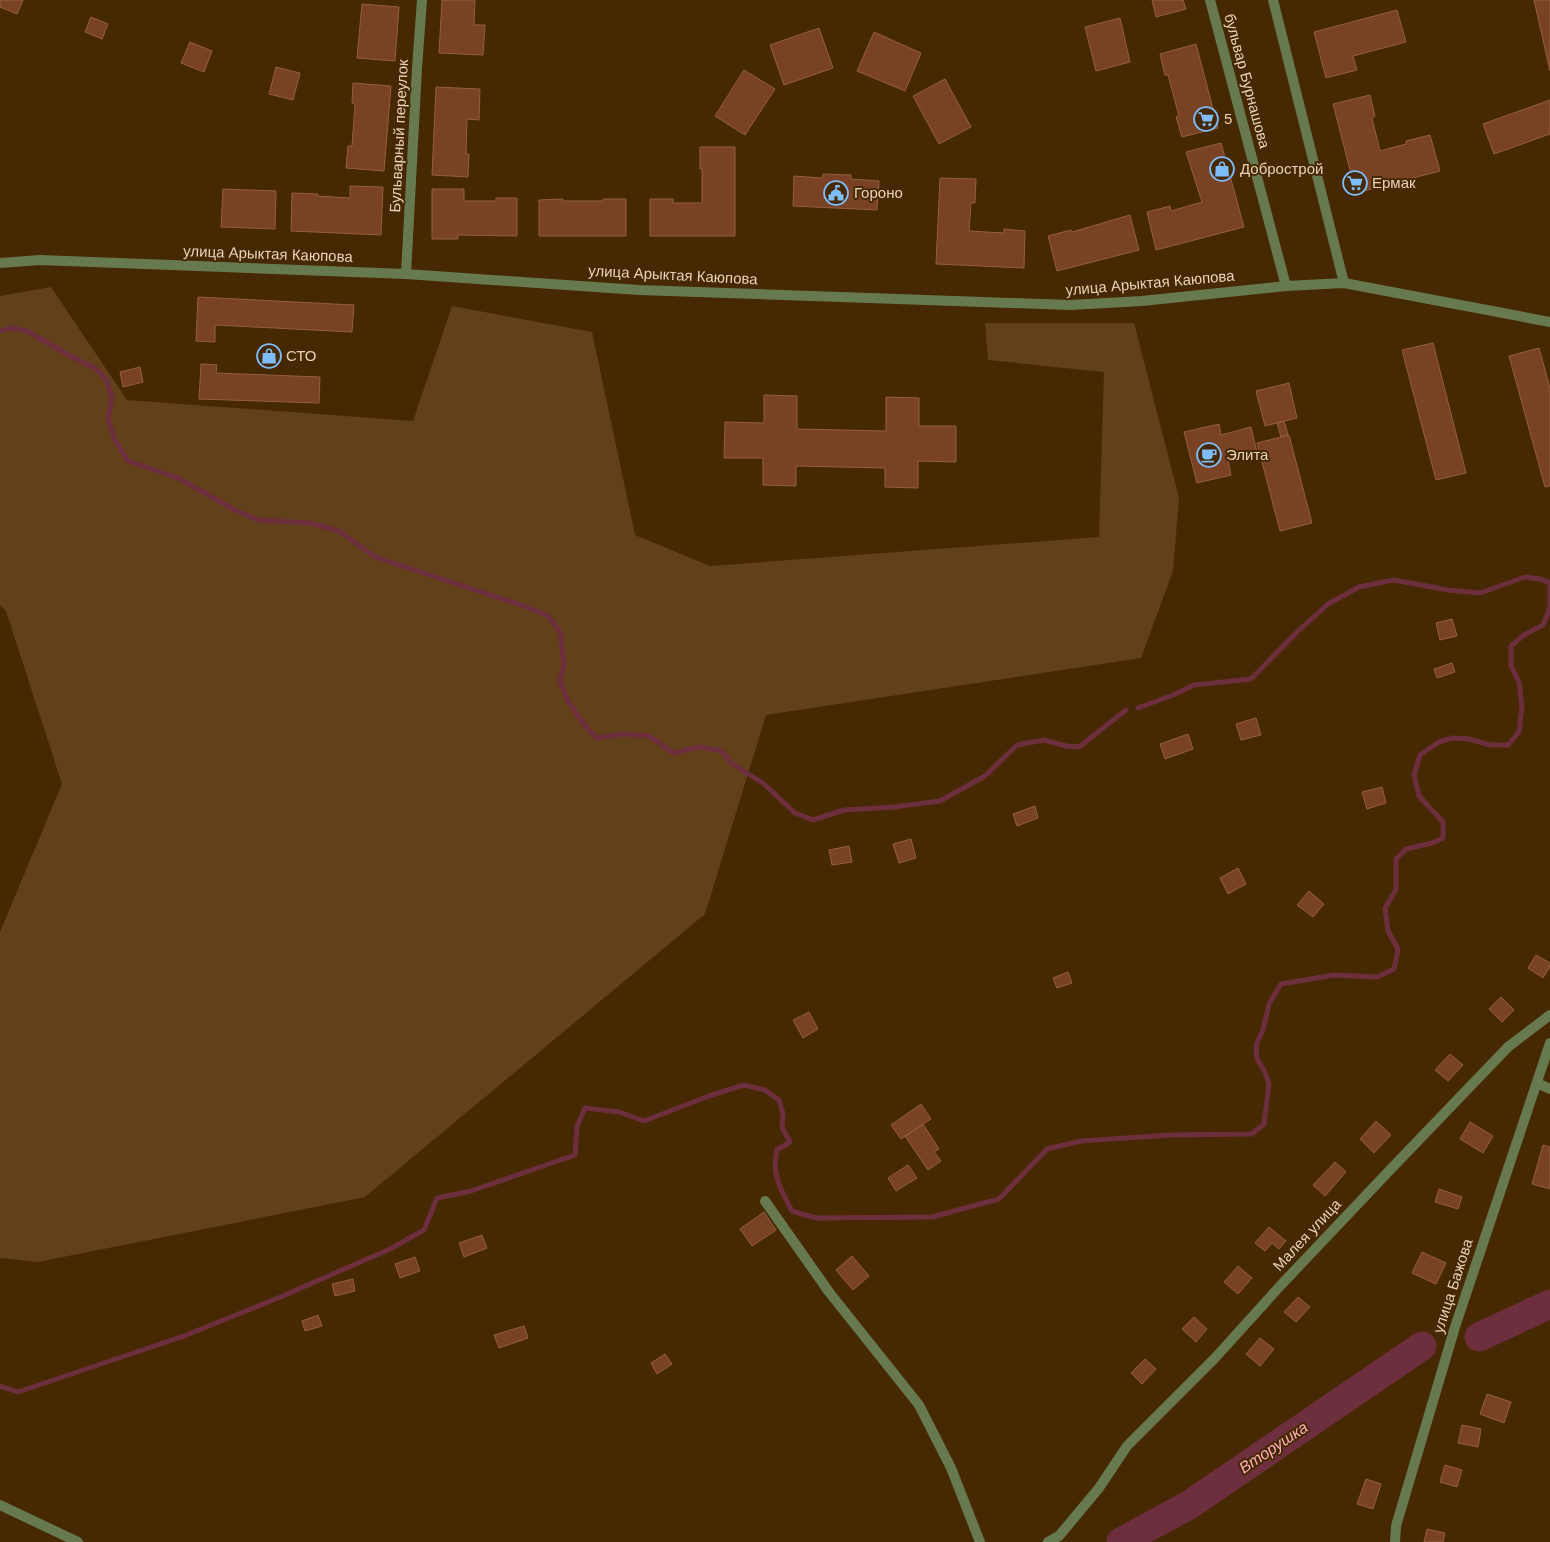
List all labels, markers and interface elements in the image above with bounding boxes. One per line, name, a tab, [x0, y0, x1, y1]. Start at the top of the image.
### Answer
street label: бульвар Бурнашова	[1221, 12, 1274, 151]
street label: Бульварный переулок	[386, 59, 411, 213]
supermarket icon: 5	[1193, 106, 1219, 132]
place label: 5	[1224, 110, 1232, 127]
shop icon: Добрострой	[1209, 156, 1235, 182]
place label: Добрострой	[1240, 160, 1323, 177]
supermarket icon: Ермак	[1342, 170, 1368, 196]
place label: Ермак	[1372, 174, 1416, 191]
public building icon: Гороно	[823, 180, 849, 206]
place label: Гороно	[854, 184, 903, 201]
street label: улица Арыктая Каюпова	[183, 242, 354, 265]
street label: улица Арыктая Каюпова	[588, 262, 759, 287]
street label: улица Арыктая Каюпова	[1065, 267, 1236, 298]
shop icon: СТО	[256, 343, 282, 369]
place label: СТО	[286, 347, 317, 364]
cafe icon: Элита	[1196, 442, 1222, 468]
place label: Элита	[1226, 446, 1269, 463]
street label: Малея улица	[1269, 1195, 1345, 1274]
street label: улица Бажова	[1429, 1236, 1476, 1335]
water label: Вторушка	[1236, 1418, 1311, 1477]

